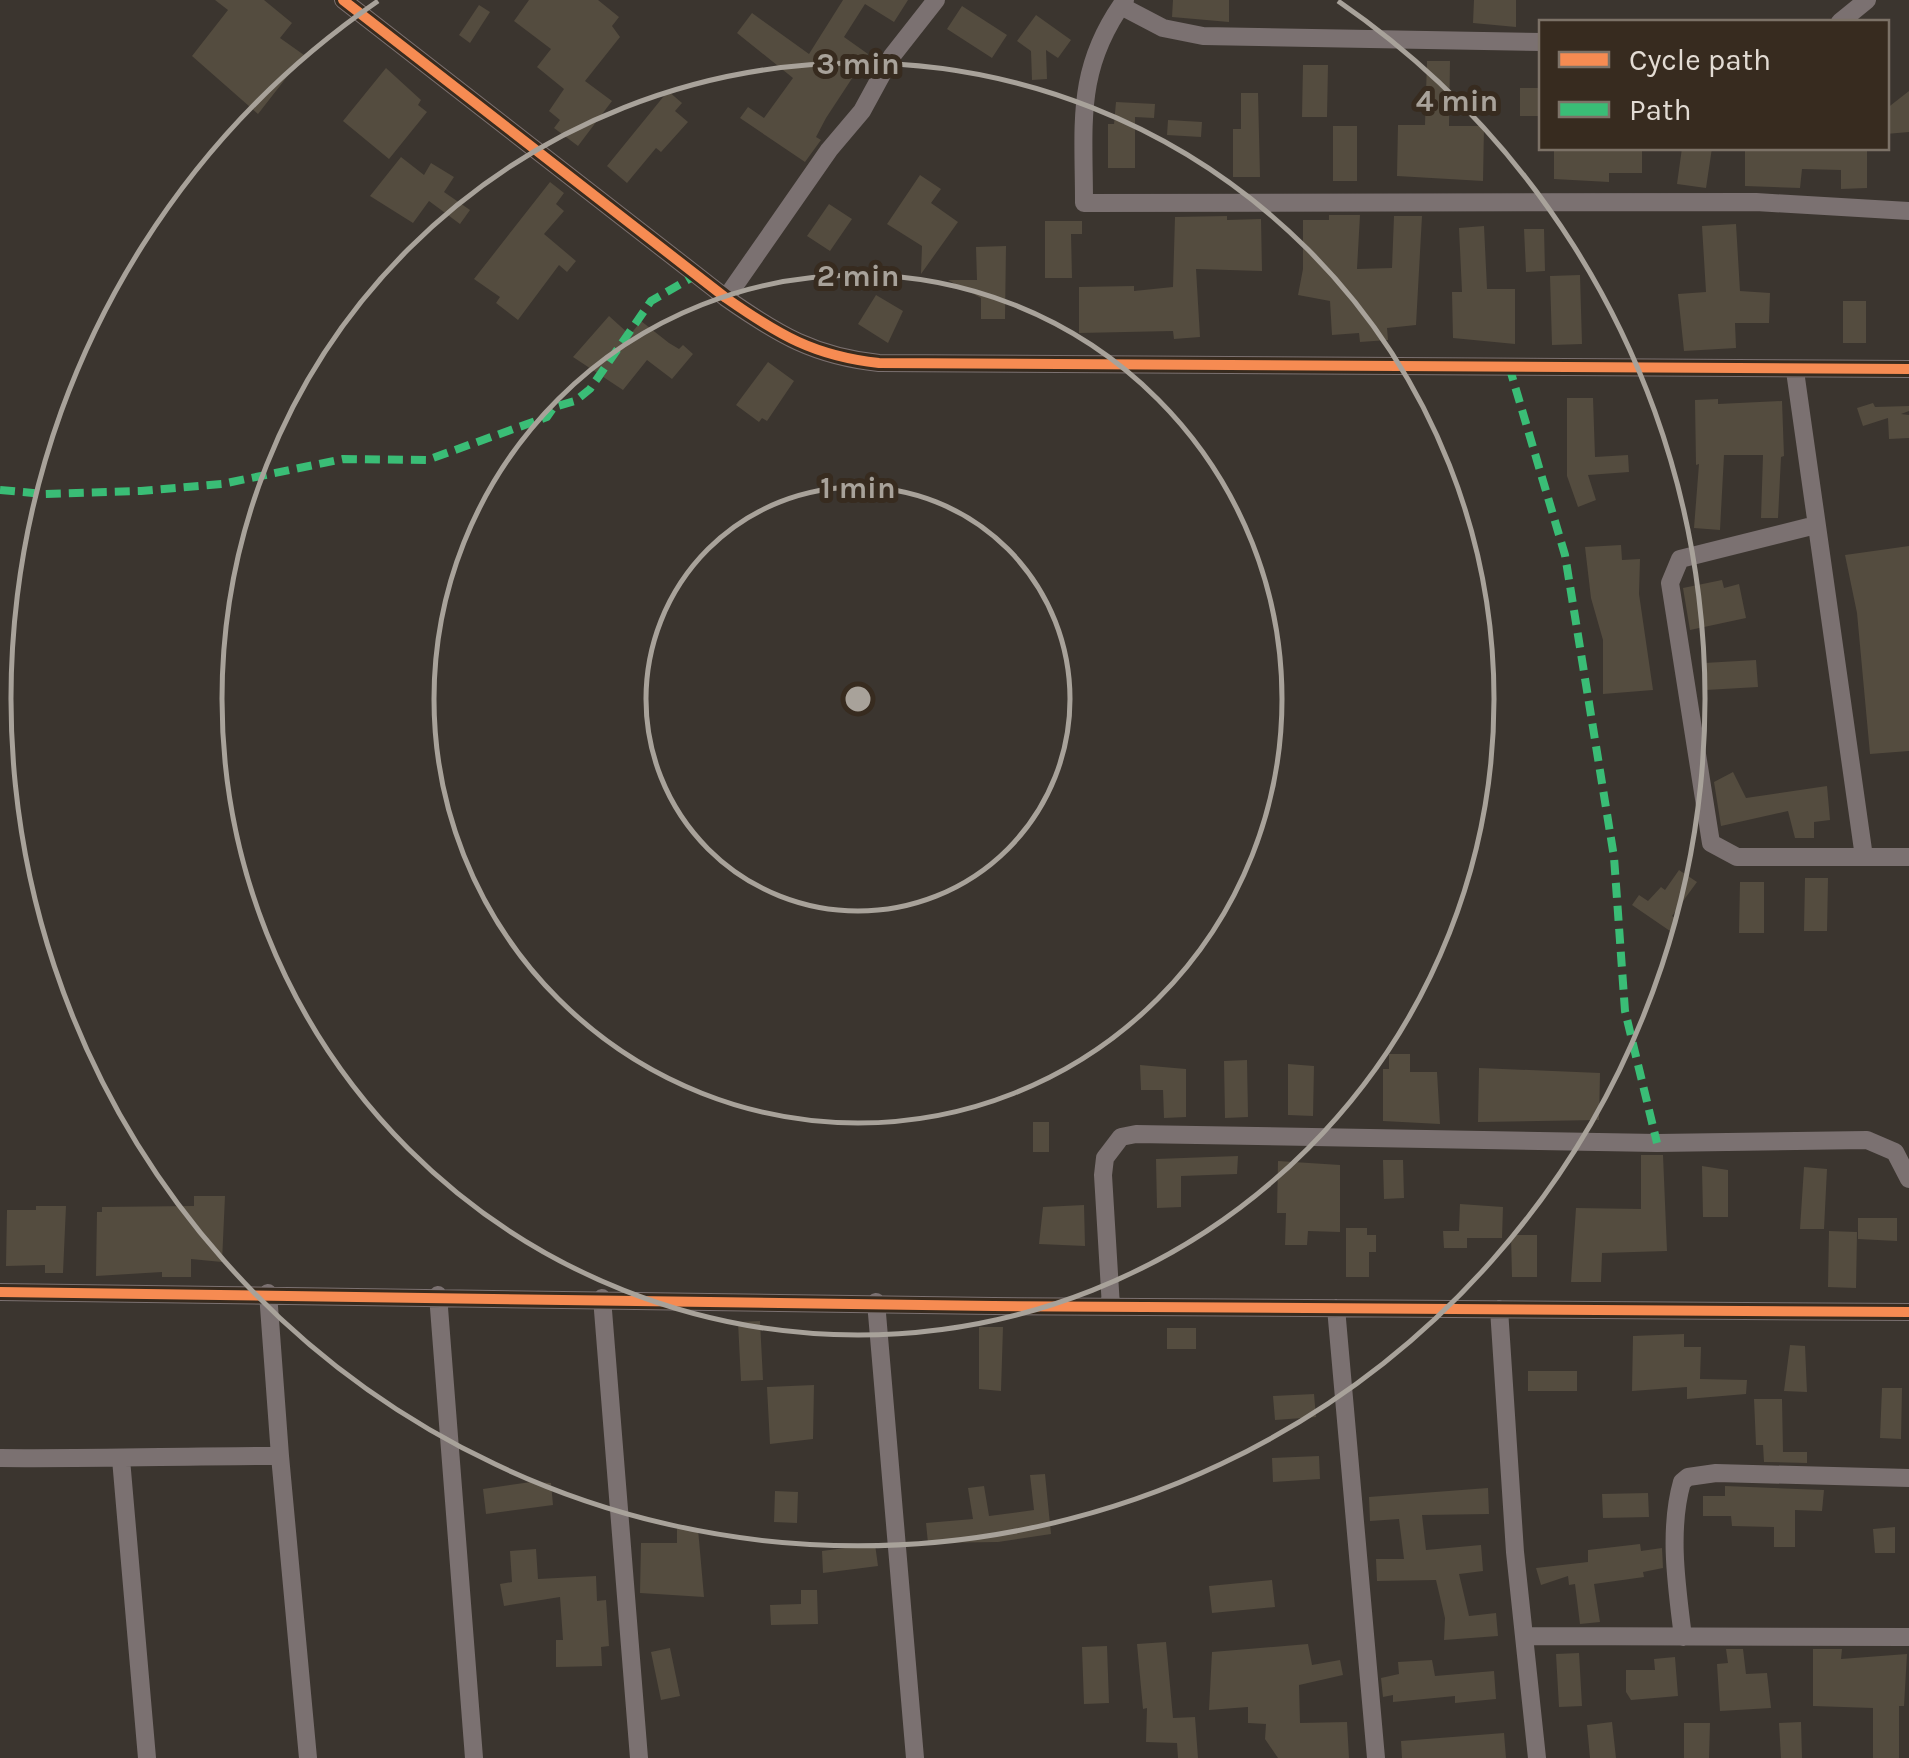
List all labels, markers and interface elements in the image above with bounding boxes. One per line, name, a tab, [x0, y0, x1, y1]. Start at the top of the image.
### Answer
legend	[1539, 20, 1889, 150]
text: Cycle path	[1629, 42, 1771, 78]
text: 3 min	[816, 46, 900, 82]
text: 4 min	[1416, 83, 1498, 119]
text: Path	[1629, 92, 1692, 128]
text: 2 min	[817, 258, 899, 294]
text: 1 min	[820, 470, 896, 506]
centre of rings	[840, 681, 876, 717]

